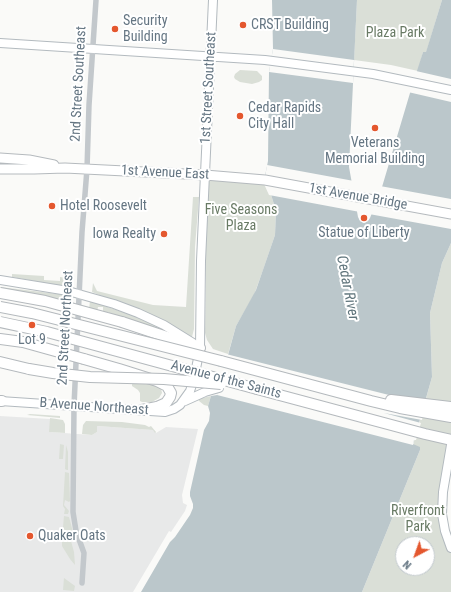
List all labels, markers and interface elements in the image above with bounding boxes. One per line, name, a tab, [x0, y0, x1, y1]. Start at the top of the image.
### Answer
place label: Security Building	[123, 13, 168, 46]
place label: CRST Building	[251, 17, 329, 33]
marker: CRST Building	[238, 20, 248, 30]
marker: Security Building	[110, 24, 120, 34]
park label: Plaza Park	[366, 25, 424, 41]
street label: 2nd Street Southeast	[68, 26, 90, 142]
street label: 1st Street Southeast	[198, 31, 220, 145]
place label: Cedar Rapids City Hall	[248, 100, 321, 132]
marker: Cedar Rapids City Hall	[235, 111, 245, 121]
marker: Veterans Memorial Building	[370, 123, 380, 133]
place label: Veterans Memorial Building	[325, 135, 425, 168]
street label: 1st Avenue East	[120, 162, 210, 184]
street label: 1st Avenue Bridge	[307, 180, 409, 214]
place label: Hotel Roosevelt	[60, 198, 147, 214]
marker: Hotel Roosevelt	[47, 201, 57, 211]
park label: Five Seasons Plaza	[205, 202, 277, 234]
marker: Statue of Liberty	[359, 213, 369, 223]
place label: Statue of Liberty	[318, 225, 410, 241]
place label: Iowa Realty	[93, 226, 156, 242]
marker: Iowa Realty	[159, 229, 169, 239]
water label: Cedar River	[332, 254, 362, 322]
street label: 2nd Street Northeast	[55, 270, 77, 386]
marker: Lot 9	[27, 320, 37, 330]
place label: Lot 9	[18, 332, 46, 348]
street label: Avenue of the Saints	[169, 357, 283, 403]
street label: B Avenue Northeast	[39, 395, 149, 419]
park label: Riverfront Park	[391, 503, 445, 536]
place label: Quaker Oats	[38, 528, 106, 544]
marker: Quaker Oats	[25, 531, 35, 541]
north arrow	[395, 536, 435, 576]
text: N	[401, 558, 414, 572]

